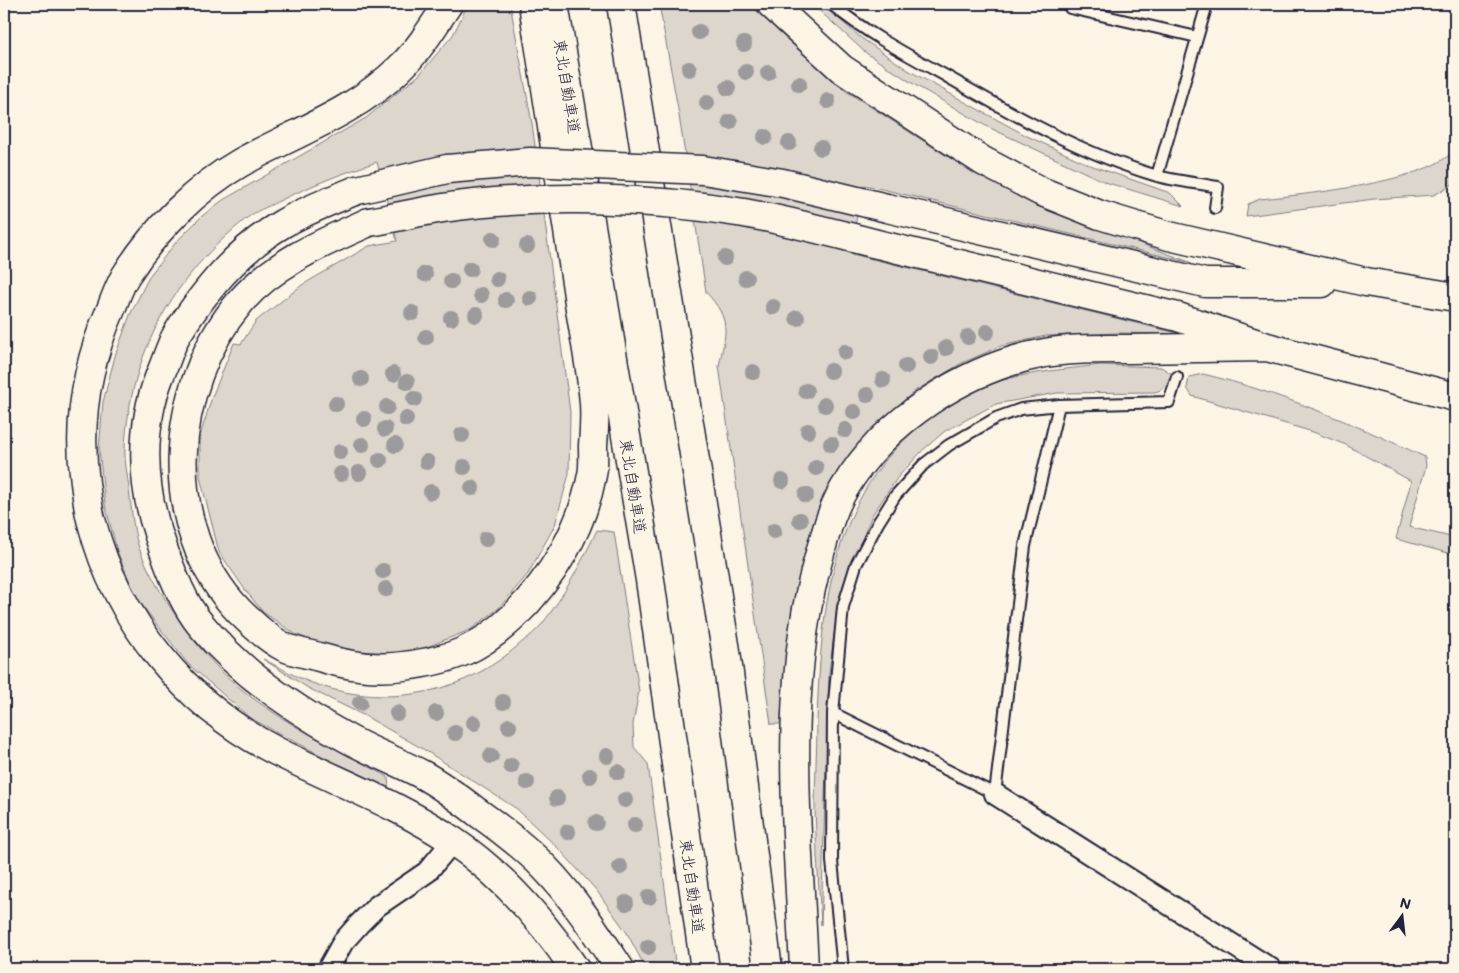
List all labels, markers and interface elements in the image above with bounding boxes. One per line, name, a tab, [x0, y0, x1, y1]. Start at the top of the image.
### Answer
street label: 東北自動車道	[550, 37, 586, 135]
street label: 東北自動車道	[616, 437, 652, 535]
street label: 東北自動車道	[676, 837, 710, 935]
north arrow	[1376, 890, 1426, 940]
text: N	[1398, 892, 1413, 914]

